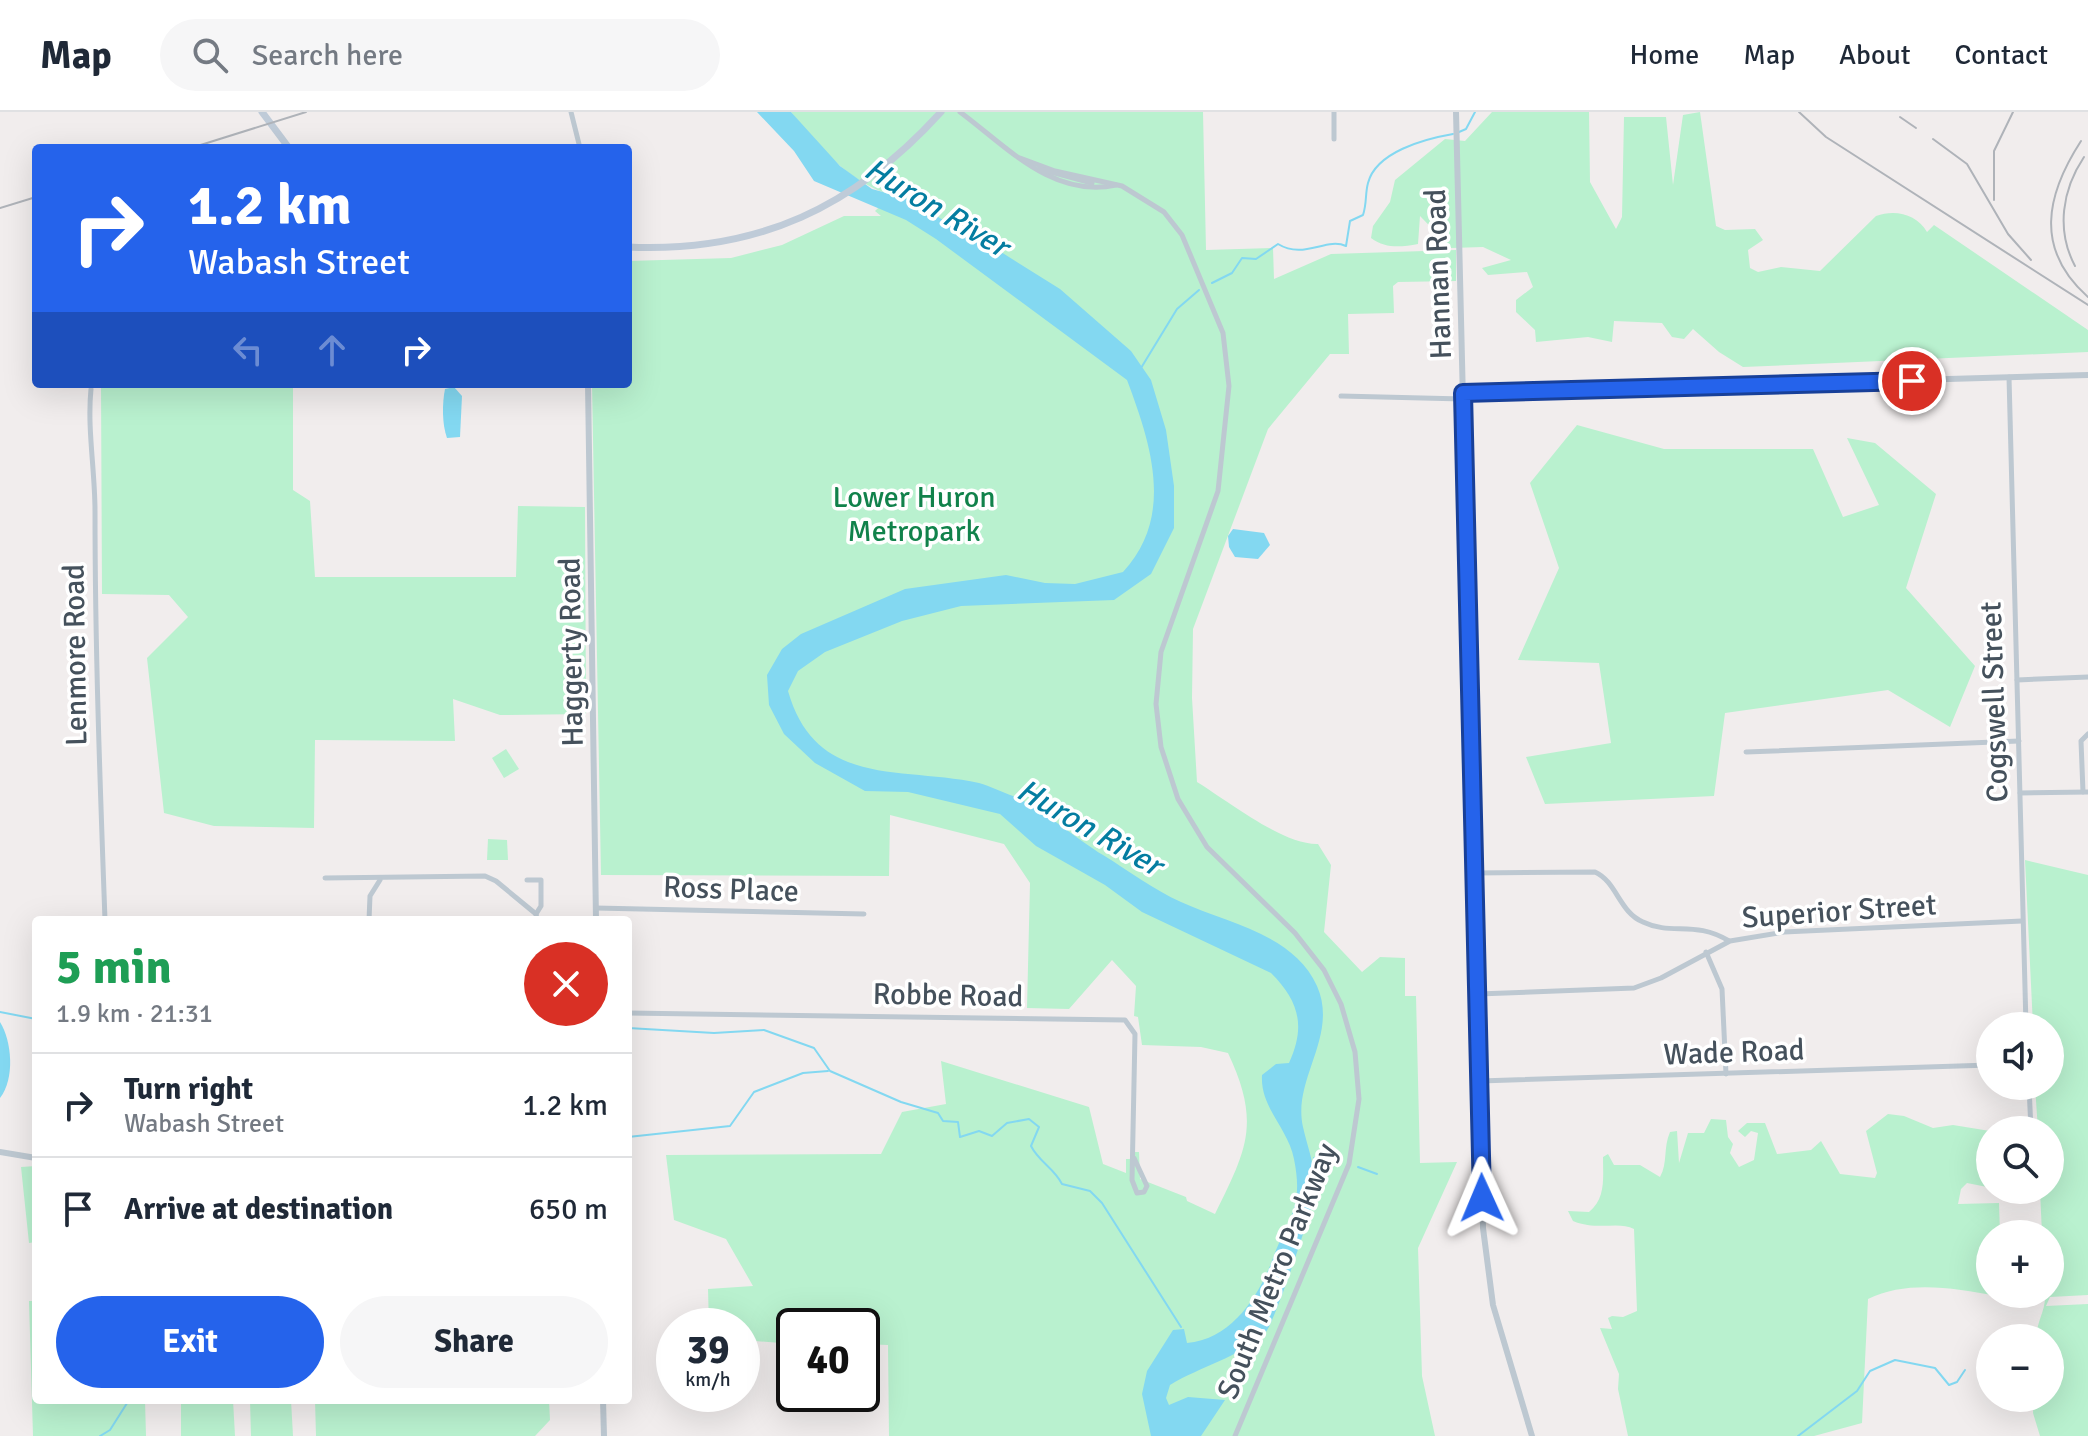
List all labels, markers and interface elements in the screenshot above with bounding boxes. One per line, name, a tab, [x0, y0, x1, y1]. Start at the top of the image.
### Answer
search box	[160, 19, 720, 91]
text: Map	[40, 32, 112, 79]
icon: search	[188, 33, 232, 77]
text: Search here	[252, 37, 403, 74]
text: Home	[1630, 38, 1699, 72]
text: Map	[1743, 38, 1795, 72]
text: About	[1839, 38, 1911, 72]
text: Contact	[1955, 38, 2048, 72]
water label: Huron River	[858, 149, 1019, 268]
text: 1.2 km	[188, 171, 351, 240]
icon: right	[56, 176, 160, 280]
street label: Hannan Road	[1417, 188, 1460, 360]
text: Wabash Street	[188, 240, 410, 285]
icon: left	[226, 328, 270, 372]
icon: ahead	[310, 328, 354, 372]
icon: right	[394, 328, 438, 372]
pin	[1878, 347, 1946, 415]
icon: arrive	[1890, 359, 1934, 403]
park label: Lower Huron Metropark	[832, 479, 996, 550]
street label: Haggerty Road	[551, 557, 592, 747]
street label: Lenmore Road	[55, 564, 96, 746]
street label: Cogswell Street	[1973, 601, 2016, 803]
water label: Huron River	[1010, 770, 1173, 887]
street label: Ross Place	[662, 869, 800, 910]
street label: Superior Street	[1740, 886, 1938, 937]
text: 5 min	[56, 938, 172, 997]
button: close	[524, 942, 608, 1026]
street label: Robbe Road	[872, 976, 1024, 1015]
text: 1.9 km · 21:31	[56, 998, 213, 1030]
map controls	[1976, 1012, 2064, 1412]
button: sound	[1976, 1012, 2064, 1100]
street label: Wade Road	[1663, 1032, 1805, 1073]
text: Turn right	[124, 1071, 253, 1108]
icon: right	[56, 1083, 100, 1127]
text: 1.2 km	[522, 1087, 608, 1124]
text: Wabash Street	[124, 1108, 284, 1140]
button: search	[1976, 1116, 2064, 1204]
street label: South Metro Parkway	[1209, 1138, 1346, 1404]
position arrow	[1440, 1156, 1524, 1240]
icon: arrive	[56, 1187, 100, 1231]
text: Arrive at destination	[124, 1191, 393, 1228]
text: 650 m	[529, 1191, 608, 1228]
button: +	[1976, 1220, 2064, 1308]
button: Exit	[56, 1296, 324, 1388]
button: Share	[340, 1296, 608, 1388]
speed limit sign: 40	[776, 1308, 880, 1412]
button: −	[1976, 1324, 2064, 1412]
text: 39	[686, 1325, 730, 1375]
text: km/h	[685, 1367, 731, 1392]

